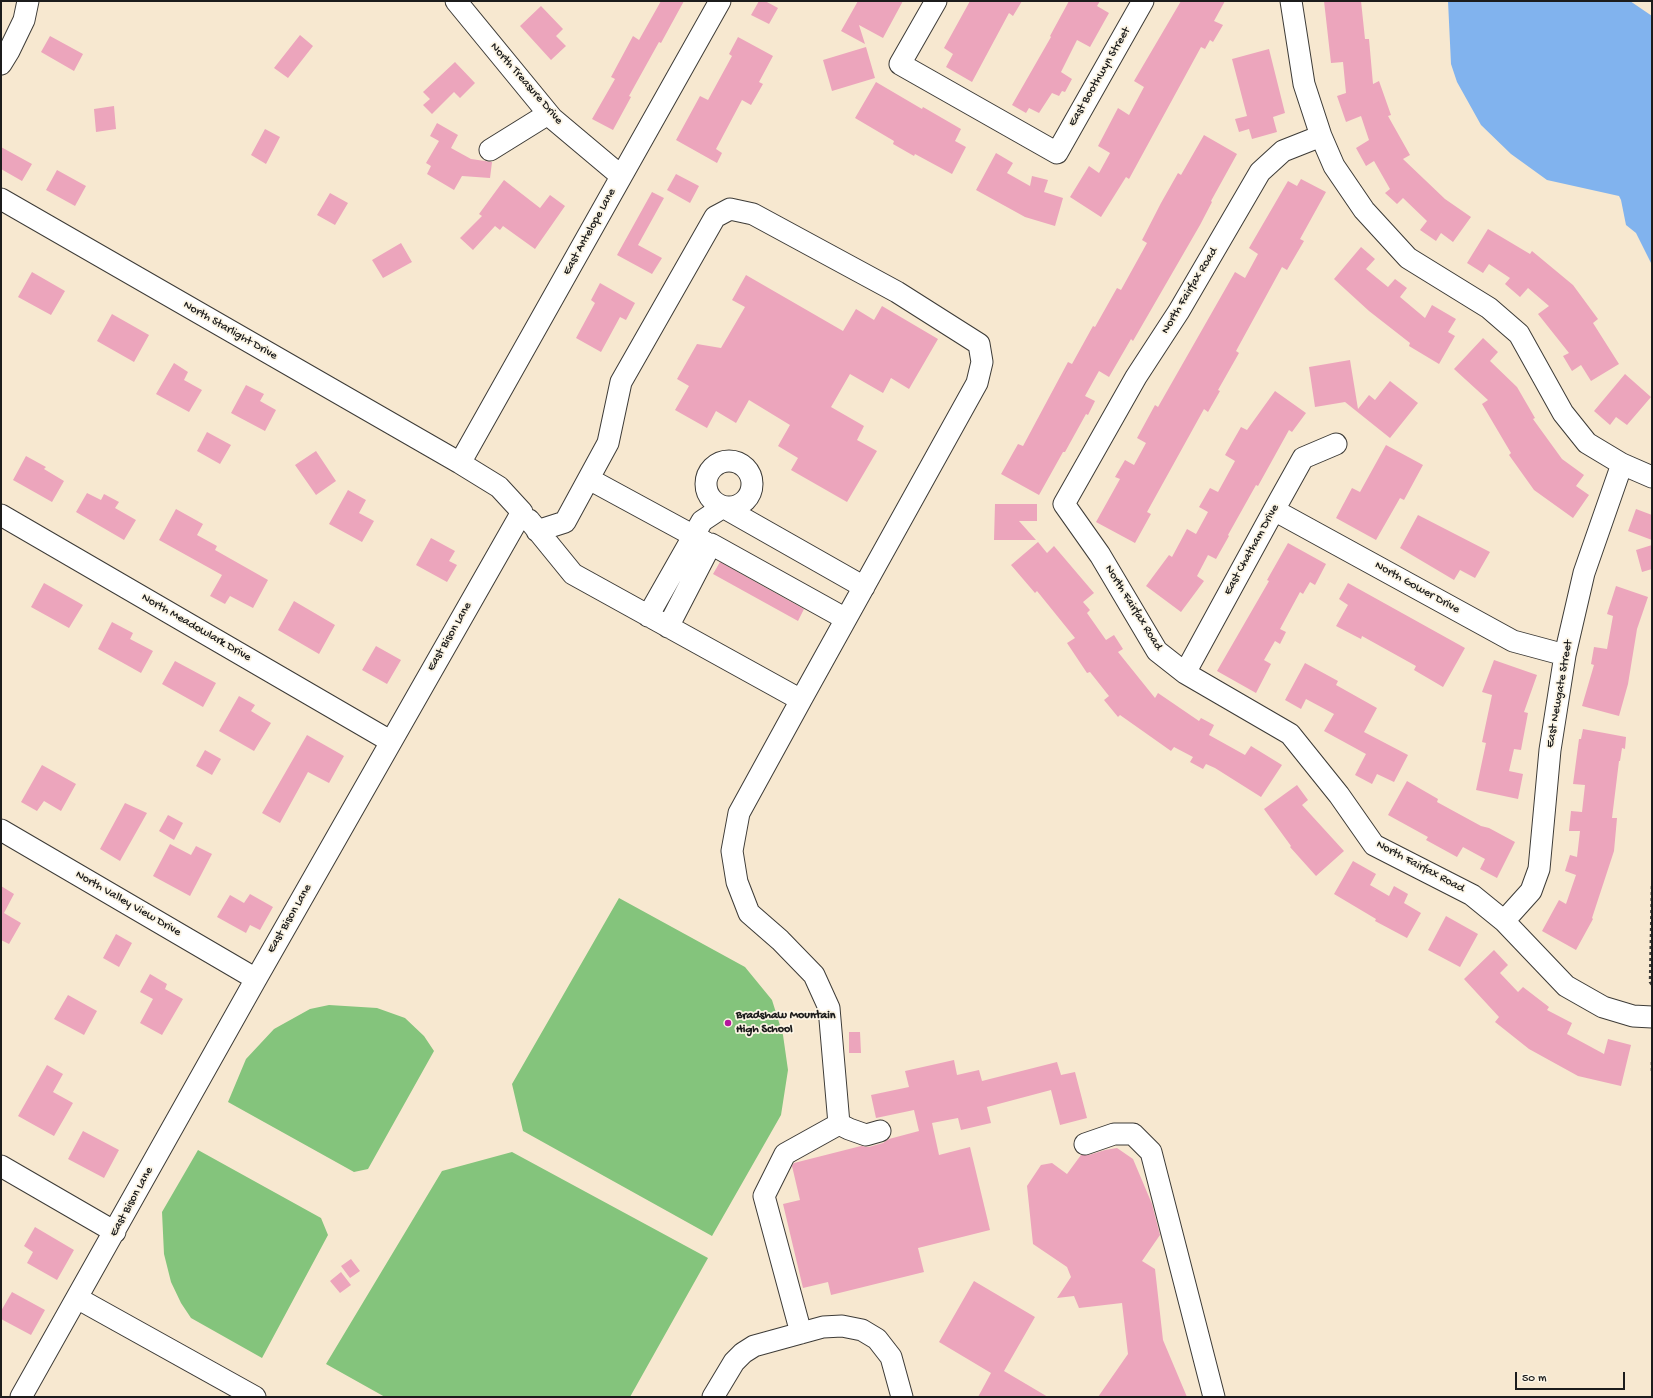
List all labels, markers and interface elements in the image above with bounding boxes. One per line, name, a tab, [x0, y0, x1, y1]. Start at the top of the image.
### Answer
street label: East Boothwyn Street	[1066, 25, 1134, 129]
street label: North Treasure Drive	[487, 40, 565, 128]
street label: East Antelope Lane	[560, 186, 620, 278]
street label: North Fairfax Road	[1159, 245, 1221, 337]
street label: North Starlight Drive	[180, 298, 280, 364]
street label: East Chatham Drive	[1221, 502, 1283, 598]
street label: North Gower Drive	[1372, 559, 1462, 617]
street label: North Fairfax Road	[1101, 563, 1165, 653]
street label: North Meadowlark Drive	[139, 591, 253, 665]
street label: East Bison Lane	[424, 600, 476, 674]
street label: East Newgate Street	[1543, 639, 1577, 749]
street label: North Fairfax Road	[1373, 838, 1467, 896]
street label: North Valley View Drive	[73, 868, 183, 940]
street label: East Bison Lane	[264, 882, 316, 956]
place label: Bradshaw Mountain High School	[736, 1009, 835, 1037]
marker: Bradshaw Mountain High School	[723, 1018, 733, 1028]
street label: East Bison Lane	[107, 1165, 157, 1239]
scale bar	[1517, 1364, 1627, 1390]
text: 50 m	[1522, 1372, 1547, 1386]

